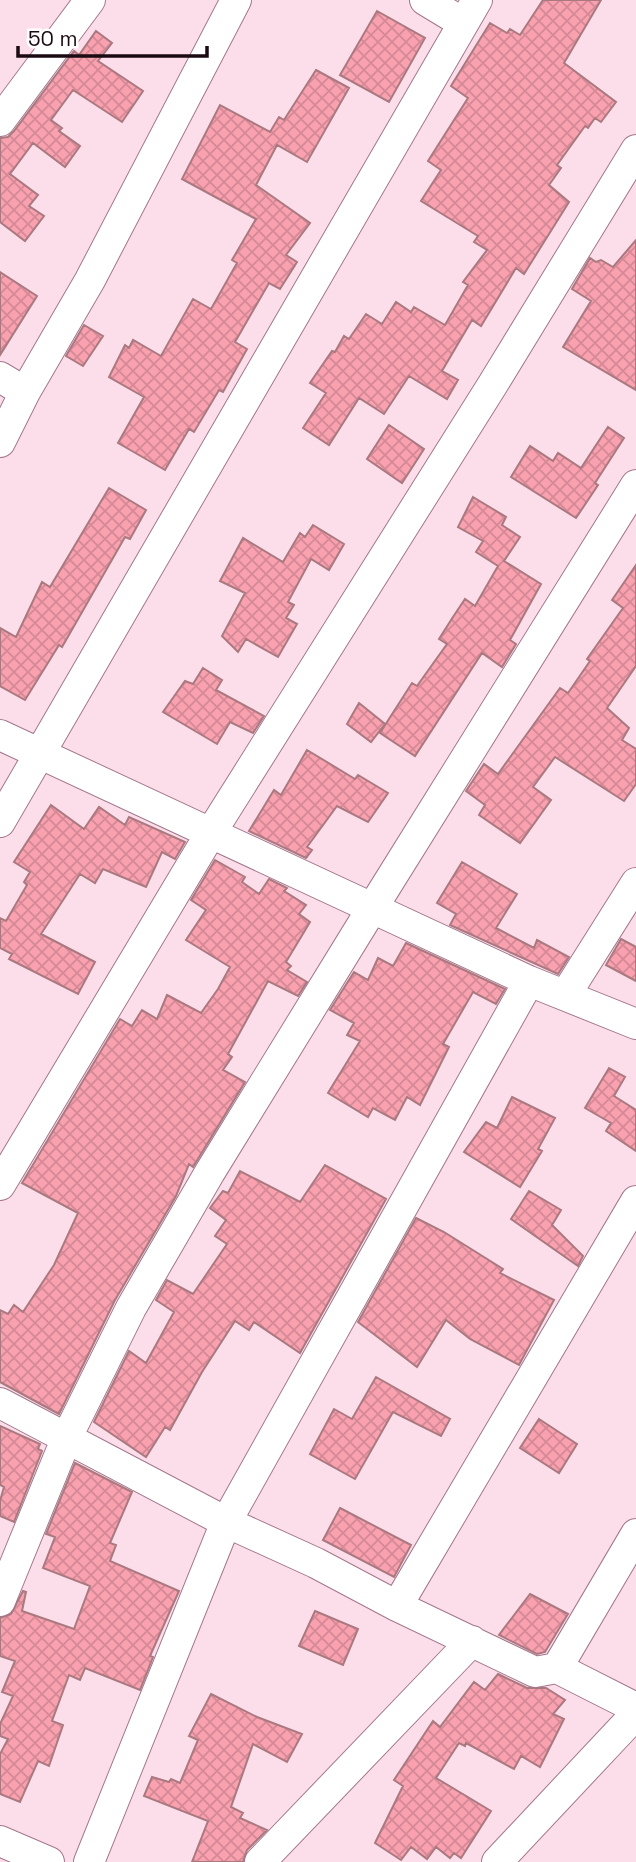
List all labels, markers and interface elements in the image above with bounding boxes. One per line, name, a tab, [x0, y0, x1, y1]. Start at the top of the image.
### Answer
scale bar	[18, 14, 206, 58]
text: 50 m	[28, 25, 78, 52]

